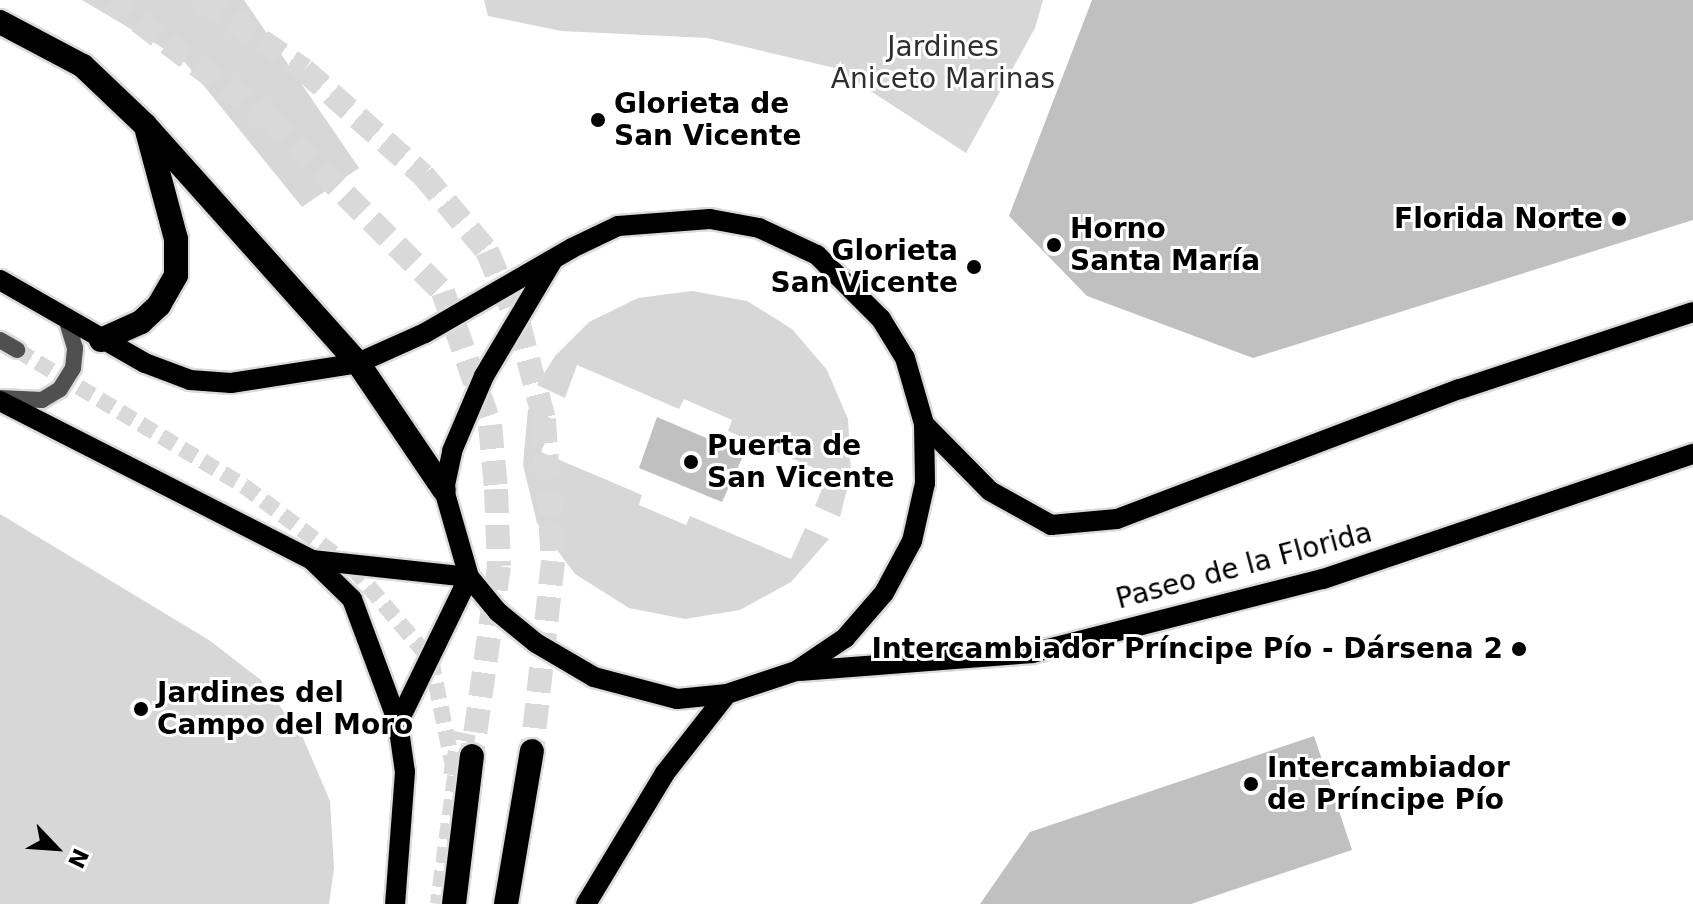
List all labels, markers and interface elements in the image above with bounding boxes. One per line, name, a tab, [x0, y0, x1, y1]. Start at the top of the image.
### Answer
park label: Jardines Aniceto Marinas	[831, 30, 1055, 96]
place label: Glorieta de San Vicente	[614, 87, 801, 153]
marker: Glorieta de San Vicente	[589, 111, 607, 129]
place label: Florida Norte	[1394, 202, 1603, 236]
marker: Florida Norte	[1610, 210, 1628, 228]
place label: Horno Santa María	[1070, 212, 1260, 278]
place label: Glorieta San Vicente	[771, 234, 958, 300]
marker: Horno Santa María	[1045, 236, 1063, 254]
marker: Glorieta San Vicente	[965, 258, 983, 276]
place label: Puerta de San Vicente	[707, 429, 894, 495]
marker: Puerta de San Vicente	[682, 453, 700, 471]
street label: Paseo de la Florida	[1112, 516, 1376, 616]
place label: Intercambiador Príncipe Pío - Dársena 2	[871, 632, 1503, 666]
marker: Intercambiador Príncipe Pío - Dársena 2	[1510, 640, 1528, 658]
place label: Jardines del Campo del Moro	[157, 676, 413, 742]
marker: Jardines del Campo del Moro	[132, 700, 150, 718]
place label: Intercambiador de Príncipe Pío	[1267, 751, 1510, 817]
marker: Intercambiador de Príncipe Pío	[1242, 775, 1260, 793]
north arrow	[16, 808, 96, 888]
text: N	[63, 845, 93, 872]

